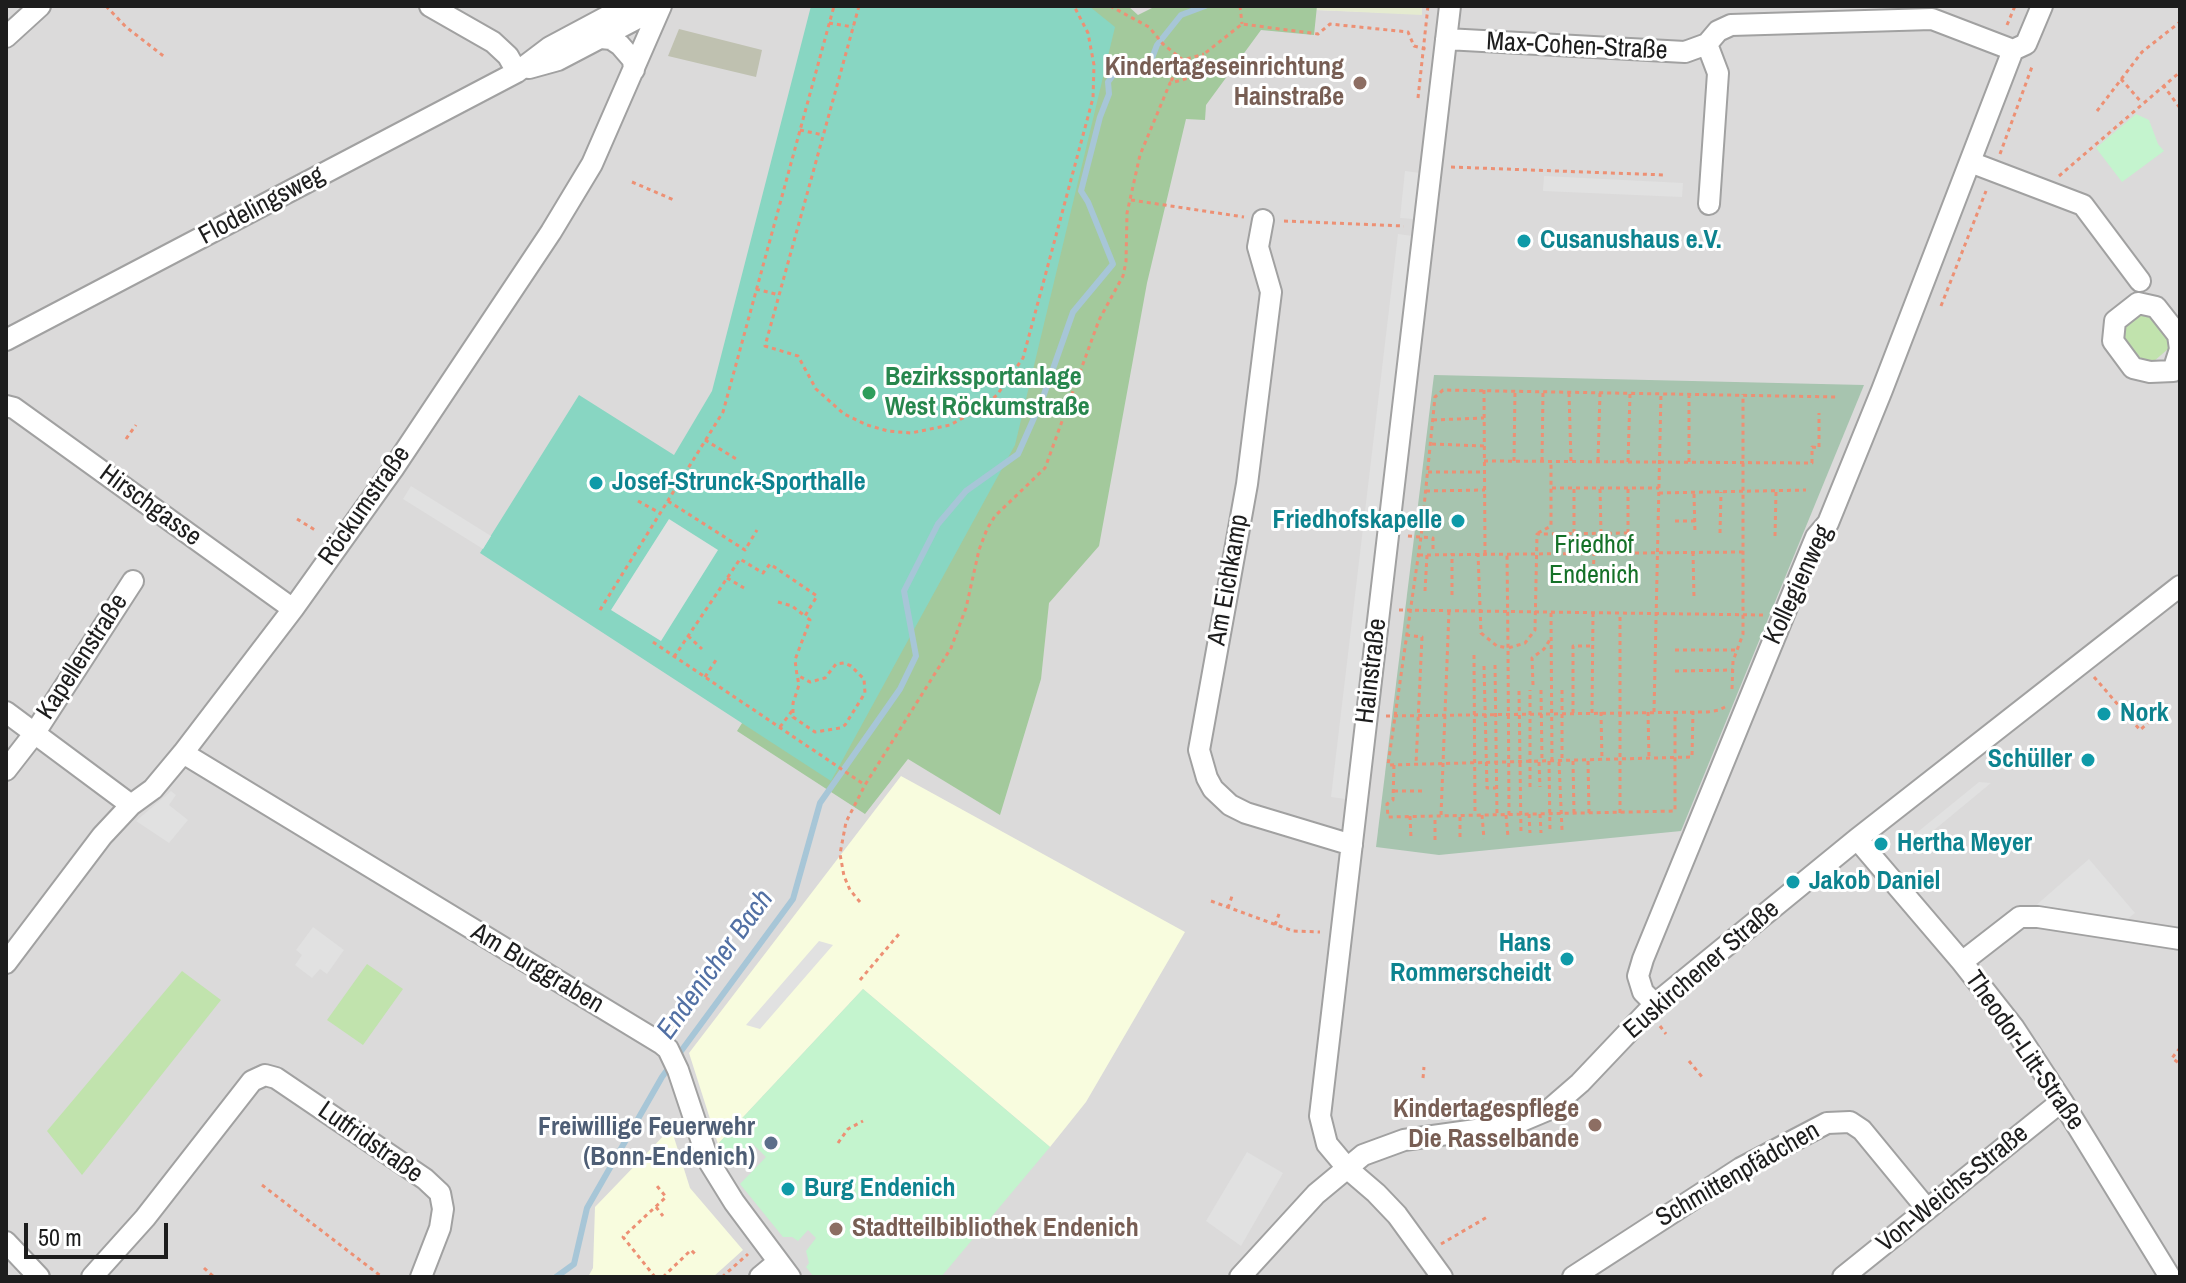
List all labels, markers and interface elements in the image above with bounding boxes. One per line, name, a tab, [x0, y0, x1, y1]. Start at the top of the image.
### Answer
street label: Max-Cohen-Straße	[1486, 27, 1668, 67]
place label: Kindertageseinrichtung Hainstraße	[1105, 52, 1344, 114]
marker: Kindertageseinrichtung Hainstraße	[1351, 74, 1369, 92]
street label: Flodelingsweg	[194, 160, 330, 252]
place label: Cusanushaus e.V.	[1540, 225, 1722, 257]
marker: Cusanushaus e.V.	[1515, 232, 1533, 250]
place label: Bezirkssportanlage West Röckumstraße	[885, 362, 1090, 424]
marker: Bezirkssportanlage West Röckumstraße	[860, 384, 878, 402]
street label: Röckumstraße	[312, 440, 418, 572]
street label: Hirschgasse	[93, 459, 207, 553]
place label: Josef-Strunck-Sporthalle	[612, 467, 866, 499]
marker: Josef-Strunck-Sporthalle	[587, 474, 605, 492]
place label: Friedhofskapelle	[1273, 505, 1442, 537]
street label: Am Eichkamp	[1202, 512, 1256, 648]
marker: Friedhofskapelle	[1449, 512, 1467, 530]
street label: Kollegienweg	[1758, 520, 1840, 650]
park label: Friedhof Endenich	[1549, 530, 1639, 592]
street label: Kapellenstraße	[31, 588, 135, 726]
street label: Hainstraße	[1350, 617, 1394, 725]
place label: Nork	[2120, 698, 2169, 730]
marker: Nork	[2095, 705, 2113, 723]
place label: Schüller	[1988, 744, 2072, 776]
marker: Schüller	[2079, 751, 2097, 769]
place label: Hertha Meyer	[1897, 828, 2032, 860]
marker: Hertha Meyer	[1872, 835, 1890, 853]
place label: Jakob Daniel	[1809, 866, 1941, 898]
marker: Jakob Daniel	[1784, 873, 1802, 891]
water label: Endenicher Bach	[651, 884, 781, 1046]
street label: Euskirchener Straße	[1618, 894, 1786, 1046]
street label: Am Burggraben	[465, 917, 609, 1021]
place label: Hans Rommerscheidt	[1390, 928, 1551, 990]
marker: Hans Rommerscheidt	[1558, 950, 1576, 968]
street label: Theodor-Litt-Straße	[1958, 965, 2090, 1137]
place label: Kindertagespflege Die Rasselbande	[1393, 1094, 1579, 1156]
street label: Lutfridstraße	[312, 1096, 428, 1190]
place label: Freiwillige Feuerwehr (Bonn-Endenich)	[538, 1112, 755, 1174]
marker: Kindertagespflege Die Rasselbande	[1586, 1116, 1604, 1134]
street label: Schmittenpfädchen	[1651, 1116, 1825, 1234]
street label: Von-Weichs-Straße	[1871, 1118, 2035, 1260]
marker: Freiwillige Feuerwehr (Bonn-Endenich)	[762, 1134, 780, 1152]
place label: Burg Endenich	[804, 1173, 956, 1205]
marker: Burg Endenich	[779, 1180, 797, 1198]
scale bar	[28, 1207, 172, 1257]
place label: Stadtteilbibliothek Endenich	[852, 1213, 1139, 1245]
marker: Stadtteilbibliothek Endenich	[827, 1220, 845, 1238]
text: 50 m	[38, 1221, 82, 1253]

